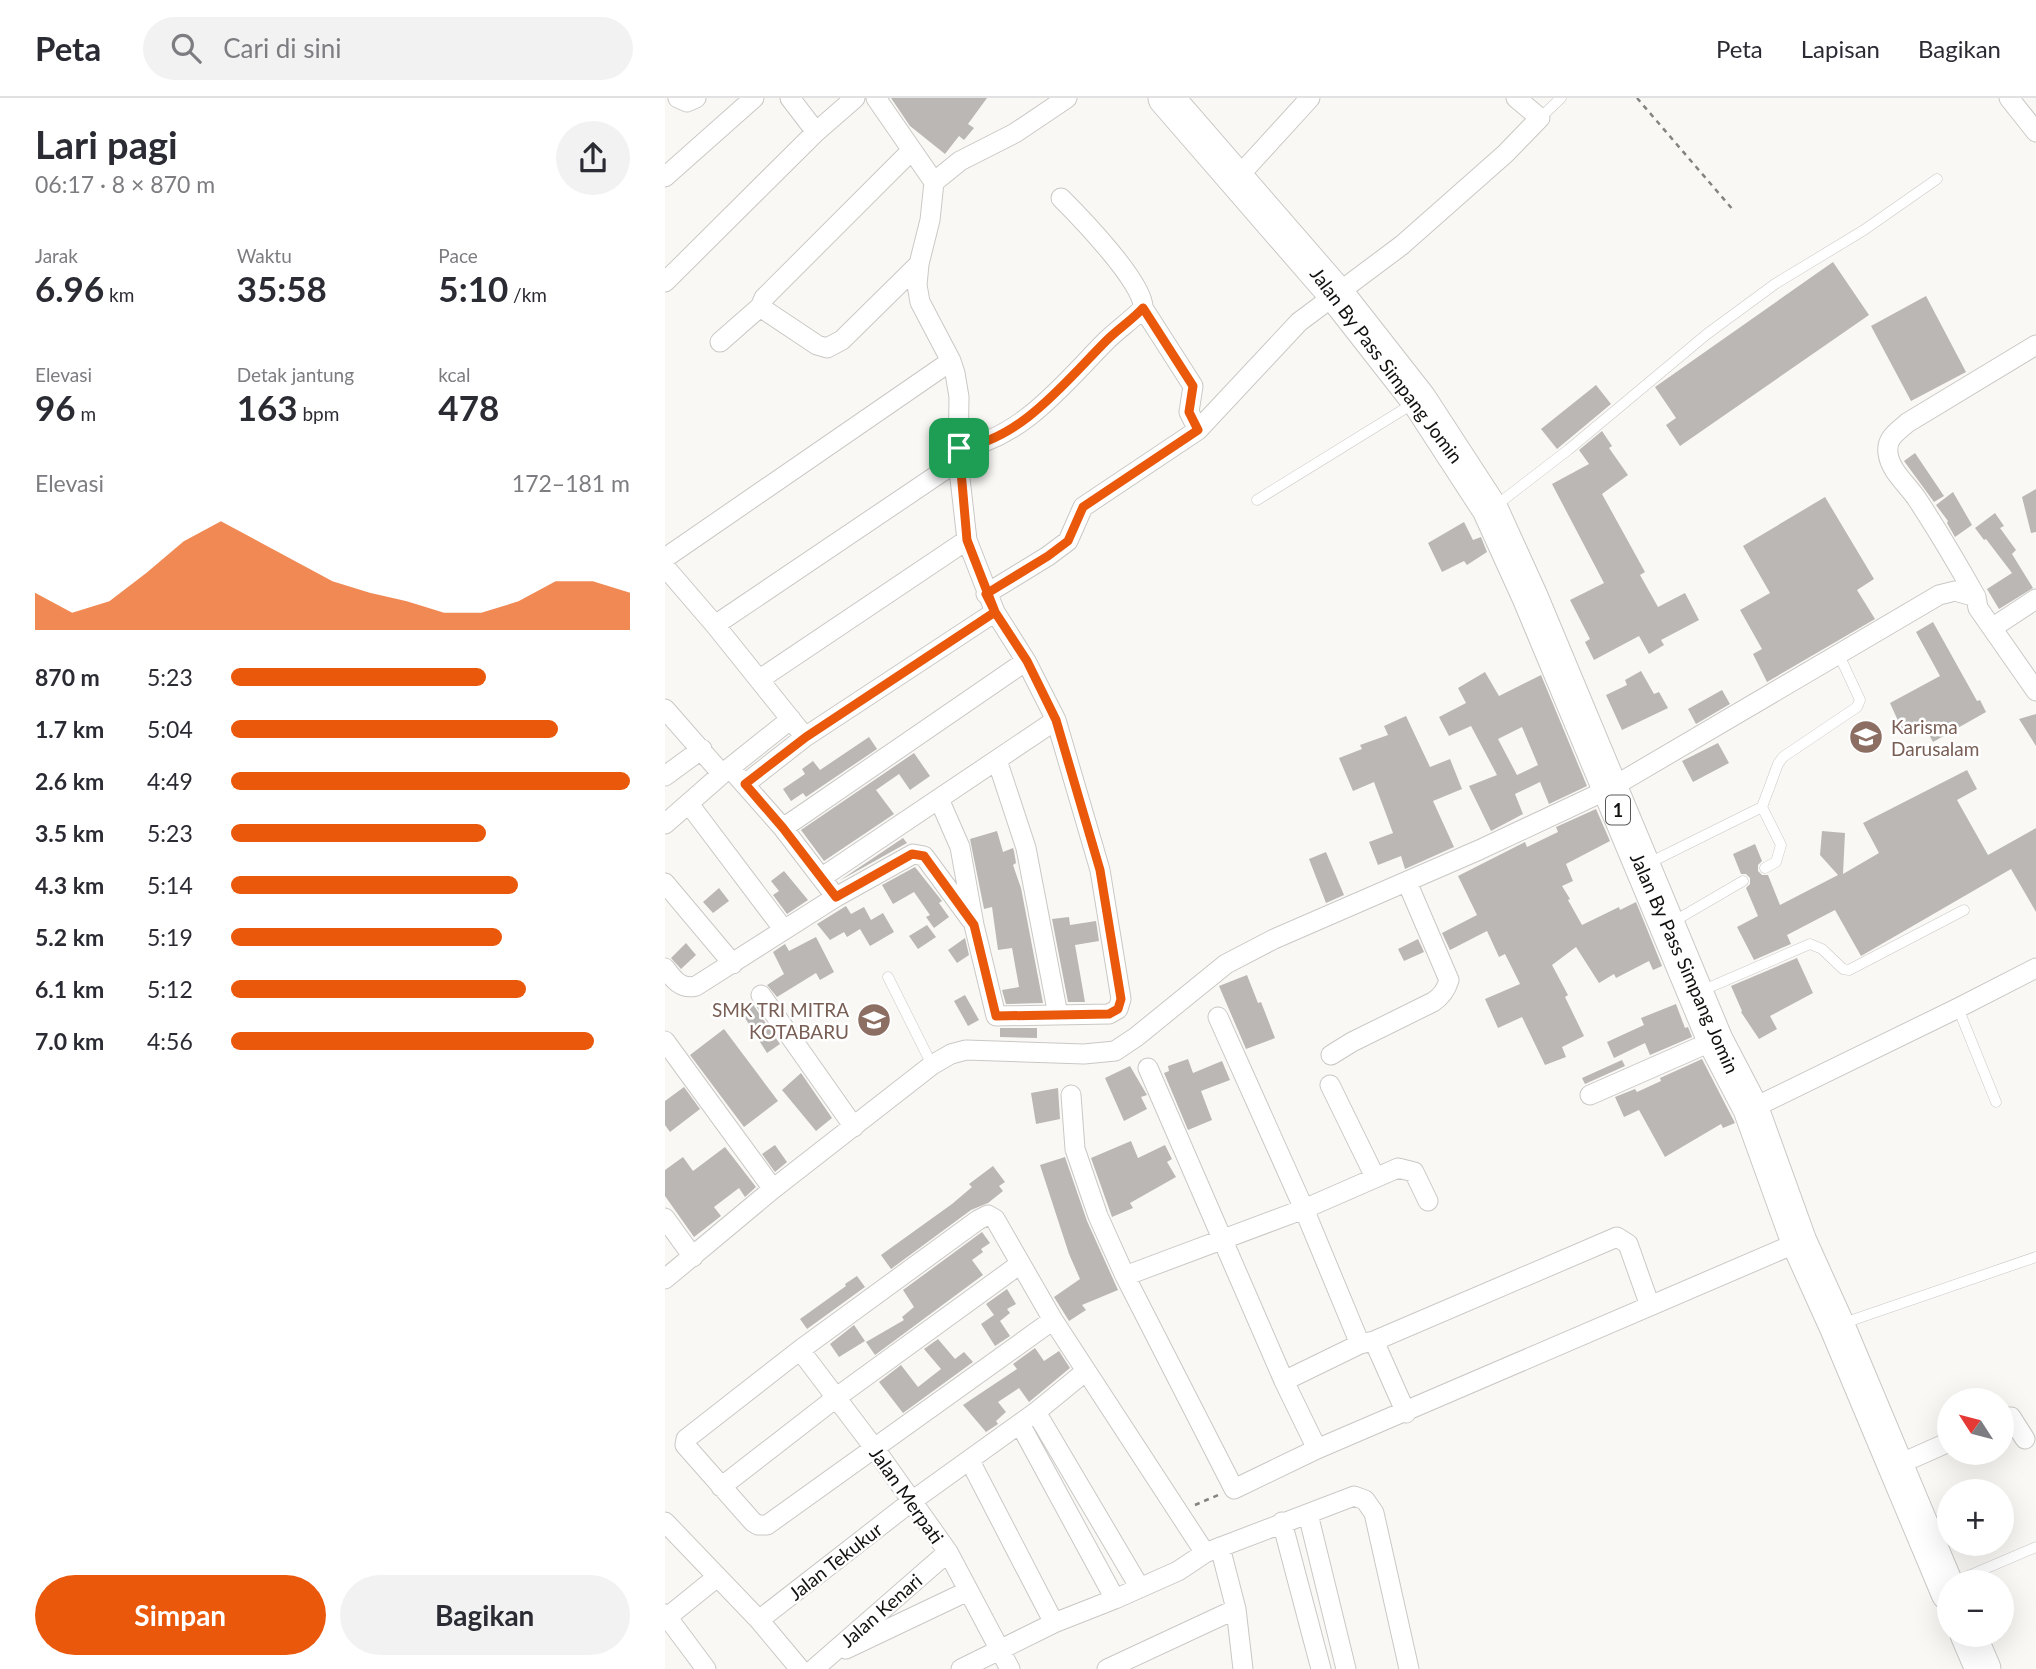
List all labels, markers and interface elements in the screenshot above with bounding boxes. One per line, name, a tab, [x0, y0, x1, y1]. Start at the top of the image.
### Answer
search box	[143, 17, 633, 80]
text: Peta	[35, 28, 101, 68]
icon: search	[167, 29, 205, 67]
text: Cari di sini	[223, 32, 342, 64]
text: Peta	[1716, 34, 1763, 63]
text: Lapisan	[1801, 34, 1880, 63]
text: Bagikan	[1918, 34, 2001, 63]
text: Lari pagi	[35, 121, 178, 167]
button: share	[556, 121, 630, 195]
text: 06:17 · 8 × 870 m	[35, 170, 215, 198]
text: Jarak	[35, 244, 78, 267]
text: Waktu	[237, 244, 292, 267]
text: Pace	[438, 244, 478, 267]
street label: Jalan By Pass Simpang Jomin	[1306, 263, 1468, 467]
text: 6.96	[35, 267, 104, 309]
text: 35:58	[237, 267, 327, 309]
text: 5:10	[438, 267, 508, 309]
text: km	[104, 283, 134, 306]
text: /km	[508, 283, 547, 306]
text: Elevasi	[35, 363, 92, 386]
text: Detak jantung	[237, 363, 354, 386]
text: kcal	[438, 363, 470, 386]
text: 96	[35, 386, 76, 428]
text: 163	[237, 386, 298, 428]
text: 478	[438, 386, 499, 428]
text: m	[76, 402, 96, 425]
text: bpm	[298, 402, 339, 425]
pin	[929, 418, 989, 478]
icon: arrive	[940, 429, 978, 467]
text: Elevasi	[35, 469, 104, 497]
text: 172–181 m	[512, 469, 630, 497]
text: 870 m	[35, 663, 100, 691]
text: 5:23	[147, 663, 193, 691]
text: 1.7 km	[35, 715, 104, 743]
text: 5:04	[147, 715, 193, 743]
place label: Karisma Darusalam	[1891, 715, 1979, 760]
school or university icon: Karisma Darusalam	[1847, 718, 1885, 756]
text: 2.6 km	[35, 767, 104, 795]
text: 4:49	[147, 767, 193, 795]
road number: 1	[1606, 796, 1630, 824]
text: 3.5 km	[35, 819, 104, 847]
text: 5:23	[147, 819, 193, 847]
street label: Jalan By Pass Simpang Jomin	[1626, 849, 1744, 1077]
text: 4.3 km	[35, 871, 104, 899]
text: 5:14	[147, 871, 193, 899]
text: 5.2 km	[35, 923, 104, 951]
text: 5:19	[147, 923, 193, 951]
text: 6.1 km	[35, 975, 104, 1003]
text: 5:12	[147, 975, 193, 1003]
place label: SMK TRI MITRA KOTABARU	[712, 998, 849, 1043]
school or university icon: SMK TRI MITRA KOTABARU	[855, 1001, 893, 1039]
text: 7.0 km	[35, 1027, 104, 1055]
text: 4:56	[147, 1027, 193, 1055]
north arrow	[1937, 1388, 2014, 1465]
map controls	[1937, 1388, 2014, 1647]
street label: Jalan Merpati	[865, 1442, 949, 1548]
button: +	[1937, 1479, 2014, 1556]
street label: Jalan Tekukur	[784, 1517, 886, 1605]
street label: Jalan Kenari	[836, 1569, 926, 1651]
button: −	[1937, 1570, 2014, 1647]
button: Simpan	[35, 1575, 326, 1655]
button: Bagikan	[340, 1575, 630, 1655]

